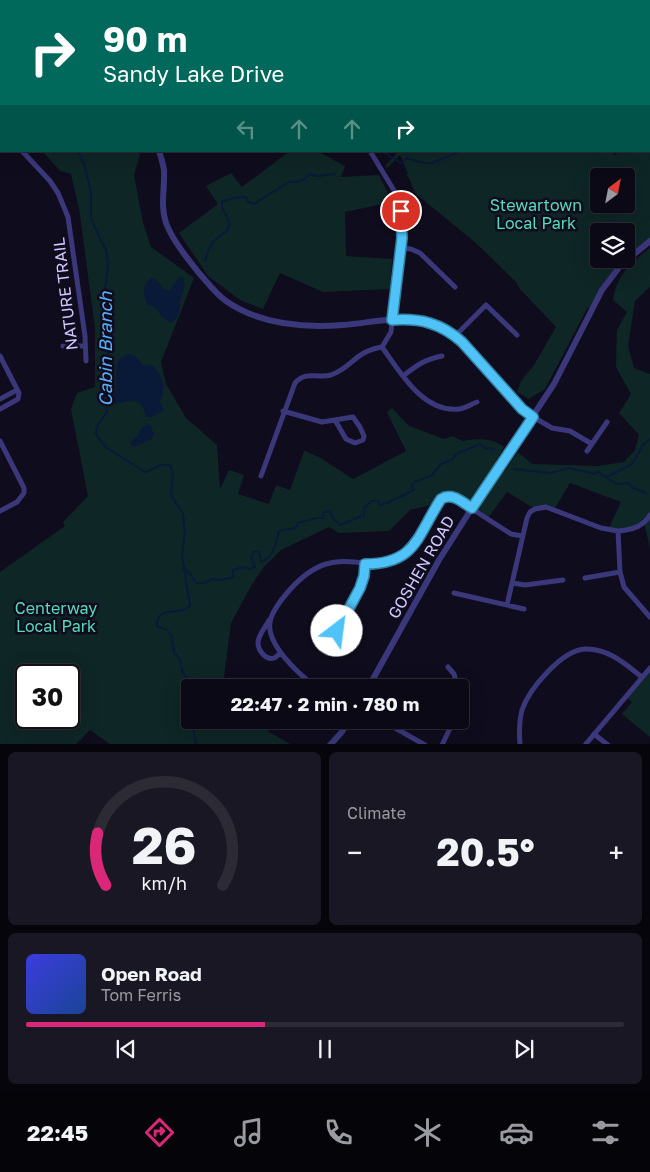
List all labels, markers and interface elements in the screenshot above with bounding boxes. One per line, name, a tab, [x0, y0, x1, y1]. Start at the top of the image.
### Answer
text: 90 m	[103, 18, 187, 60]
icon: right	[20, 20, 85, 85]
text: Sandy Lake Drive	[103, 60, 284, 87]
icon: left	[232, 115, 260, 143]
icon: ahead	[285, 115, 313, 143]
icon: ahead	[338, 115, 366, 143]
icon: right	[391, 115, 419, 143]
north arrow	[590, 168, 635, 212]
map controls	[590, 168, 635, 268]
pin	[380, 190, 422, 232]
park label: Stewartown Local Park	[490, 195, 582, 233]
icon: arrive	[387, 197, 415, 225]
button: layers	[590, 223, 635, 268]
street label: NATURE TRAIL	[48, 236, 82, 352]
water label: Cabin Branch	[94, 291, 116, 406]
street label: GOSHEN ROAD	[383, 512, 459, 622]
park label: Centerway Local Park	[15, 598, 97, 636]
position arrow	[310, 604, 362, 656]
speed limit sign: 30	[15, 664, 80, 729]
text: 22:47 · 2 min · 780 m	[231, 692, 419, 715]
text: Climate	[347, 803, 406, 823]
text: 26	[132, 813, 197, 875]
text: 20.5°	[436, 829, 535, 874]
text: −	[347, 836, 362, 869]
text: +	[609, 836, 624, 869]
text: km/h	[142, 872, 187, 894]
text: Open Road	[101, 962, 202, 985]
text: Tom Ferris	[101, 985, 181, 1005]
icon: previous	[112, 1035, 140, 1063]
icon: pause	[311, 1035, 339, 1063]
icon: next	[510, 1035, 538, 1063]
icon: directions	[142, 1115, 177, 1150]
icon: music	[231, 1115, 266, 1150]
icon: phone	[321, 1115, 356, 1150]
icon: climate	[410, 1115, 445, 1150]
icon: car	[499, 1115, 534, 1150]
icon: filters	[588, 1115, 623, 1150]
text: 22:45	[27, 1119, 88, 1146]

